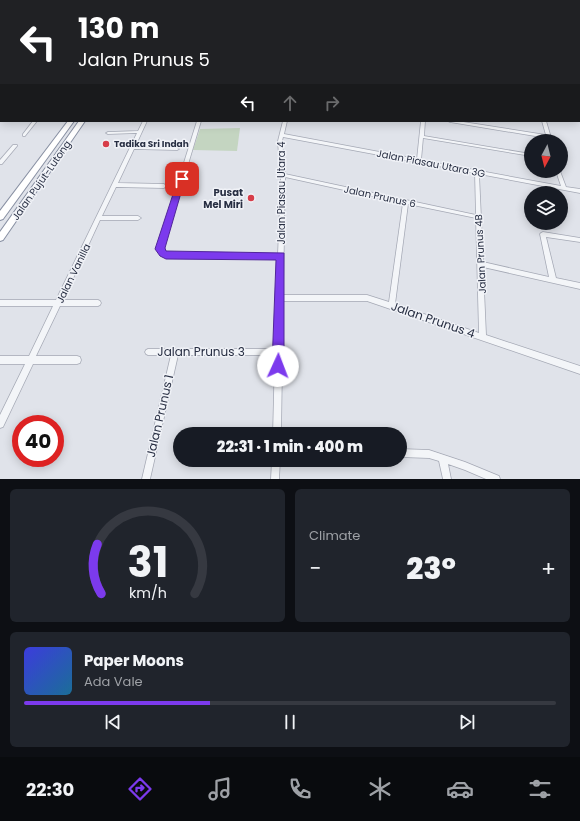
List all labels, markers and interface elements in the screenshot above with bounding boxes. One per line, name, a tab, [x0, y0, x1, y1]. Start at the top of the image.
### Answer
text: 130 m	[78, 9, 159, 48]
icon: left	[12, 16, 64, 68]
text: Jalan Prunus 5	[78, 47, 210, 72]
icon: left	[237, 92, 259, 114]
icon: ahead	[279, 92, 301, 114]
icon: right	[321, 92, 343, 114]
north arrow	[524, 134, 568, 178]
map controls	[524, 134, 568, 230]
street label: Jalan Pujut-Lutong	[8, 137, 75, 223]
place label: Tadika Sri Indah	[114, 138, 189, 150]
marker: Tadika Sri Indah	[101, 139, 111, 149]
street label: Jalan Piasau Utara 4	[274, 141, 289, 245]
street label: Jalan Piasau Utara 3G	[375, 146, 487, 181]
pin	[165, 162, 199, 196]
icon: arrive	[171, 168, 193, 190]
street label: Jalan Prunus 6	[342, 182, 417, 211]
place label: Pusat Mel Miri	[203, 185, 243, 212]
button: layers	[524, 186, 568, 230]
marker: Pusat Mel Miri	[246, 193, 256, 203]
street label: Jalan Prunus 4B	[471, 214, 490, 294]
street label: Jalan Vanilla	[53, 241, 94, 305]
street label: Jalan Prunus 4	[389, 297, 478, 342]
street label: Jalan Prunus 3	[157, 343, 245, 360]
position arrow	[257, 345, 299, 387]
street label: Jalan Prunus 1	[142, 373, 177, 459]
speed limit sign: 40	[12, 415, 64, 467]
text: 22:31 · 1 min · 400 m	[217, 436, 363, 457]
text: Climate	[309, 526, 360, 545]
text: 31	[127, 532, 168, 591]
text: 23°	[406, 547, 456, 590]
text: −	[309, 553, 321, 584]
text: +	[541, 553, 556, 584]
text: km/h	[128, 582, 167, 602]
text: Paper Moons	[84, 650, 184, 671]
text: Ada Vale	[84, 672, 143, 691]
icon: previous	[102, 711, 124, 733]
icon: pause	[279, 711, 301, 733]
icon: next	[456, 711, 478, 733]
icon: directions	[126, 775, 154, 803]
icon: music	[206, 775, 234, 803]
icon: phone	[286, 775, 314, 803]
icon: climate	[366, 775, 394, 803]
icon: car	[446, 775, 474, 803]
icon: filters	[526, 775, 554, 803]
text: 22:30	[26, 777, 74, 802]

